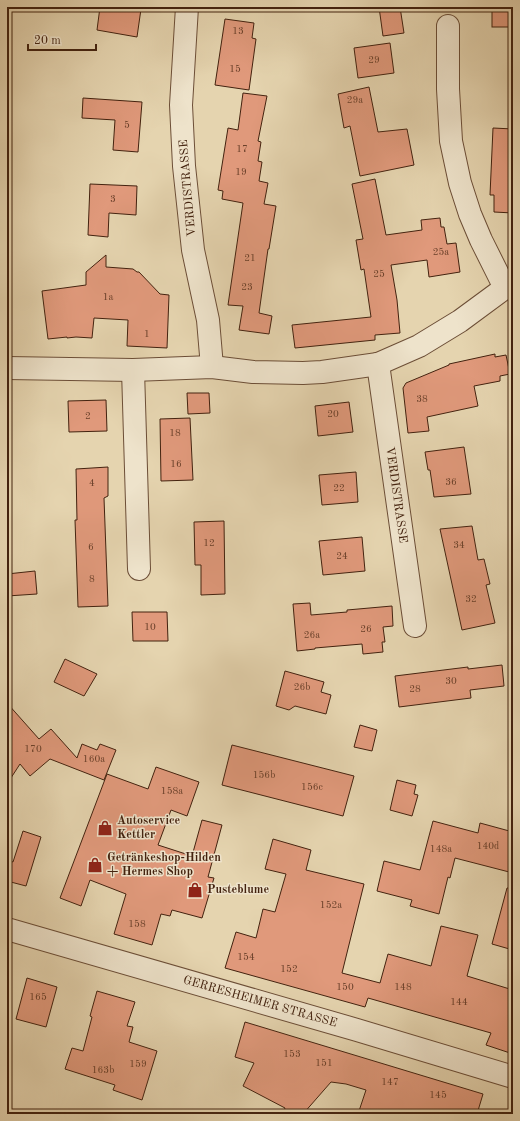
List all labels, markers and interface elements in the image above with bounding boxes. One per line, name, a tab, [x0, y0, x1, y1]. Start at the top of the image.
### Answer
scale bar	[28, 26, 96, 52]
house number: 13	[232, 26, 244, 36]
text: 20 m	[34, 35, 61, 47]
house number: 29	[368, 55, 380, 65]
house number: 15	[229, 64, 241, 74]
house number: 29a	[347, 95, 363, 105]
house number: 5	[124, 120, 130, 130]
street label: VERDISTRASSE	[178, 139, 198, 237]
house number: 17	[236, 144, 248, 154]
house number: 19	[235, 167, 247, 177]
house number: 3	[110, 194, 116, 204]
house number: 25a	[433, 247, 449, 257]
house number: 21	[244, 253, 256, 263]
house number: 25	[373, 269, 385, 279]
house number: 23	[241, 282, 253, 292]
house number: 1a	[103, 292, 113, 302]
house number: 1	[144, 329, 150, 339]
house number: 38	[416, 394, 428, 404]
house number: 20	[327, 409, 339, 419]
house number: 2	[85, 411, 91, 421]
house number: 18	[169, 428, 181, 438]
street label: VERDISTRASSE	[383, 446, 409, 544]
house number: 16	[170, 459, 182, 469]
house number: 36	[445, 477, 457, 487]
house number: 4	[89, 478, 95, 488]
house number: 22	[333, 483, 345, 493]
house number: 12	[203, 538, 215, 548]
house number: 34	[453, 540, 465, 550]
house number: 6	[88, 542, 94, 552]
house number: 24	[336, 551, 348, 561]
house number: 8	[89, 574, 95, 584]
house number: 32	[465, 594, 477, 604]
house number: 10	[144, 622, 156, 632]
house number: 26	[360, 624, 372, 634]
house number: 26a	[304, 630, 320, 640]
house number: 30	[445, 676, 457, 686]
house number: 26b	[294, 682, 310, 692]
house number: 28	[409, 684, 421, 694]
house number: 170	[24, 744, 42, 754]
house number: 160a	[83, 754, 105, 764]
house number: 156b	[253, 770, 275, 780]
house number: 156c	[301, 782, 324, 792]
house number: 158a	[161, 786, 183, 796]
place label: Autoservice Kettler	[117, 815, 181, 841]
shop icon: Autoservice Kettler	[96, 819, 114, 837]
house number: 140d	[477, 841, 499, 851]
house number: 148a	[430, 844, 452, 854]
place label: Getränkeshop-Hilden + Hermes Shop	[107, 852, 221, 878]
shop icon: Getränkeshop-Hilden + Hermes Shop	[86, 856, 104, 874]
shop icon: Pusteblume	[186, 881, 204, 899]
place label: Pusteblume	[207, 884, 269, 896]
house number: 152a	[320, 900, 342, 910]
house number: 158	[128, 919, 146, 929]
house number: 154	[237, 952, 255, 962]
house number: 152	[280, 964, 298, 974]
street label: GERRESHEIMER STRASSE	[182, 974, 338, 1030]
house number: 150	[336, 982, 354, 992]
house number: 148	[394, 982, 412, 992]
house number: 165	[29, 992, 47, 1002]
house number: 144	[450, 997, 468, 1007]
house number: 153	[283, 1049, 301, 1059]
house number: 151	[315, 1058, 333, 1068]
house number: 159	[129, 1059, 147, 1069]
house number: 163b	[92, 1065, 114, 1075]
house number: 147	[381, 1077, 399, 1087]
house number: 145	[429, 1090, 447, 1100]

